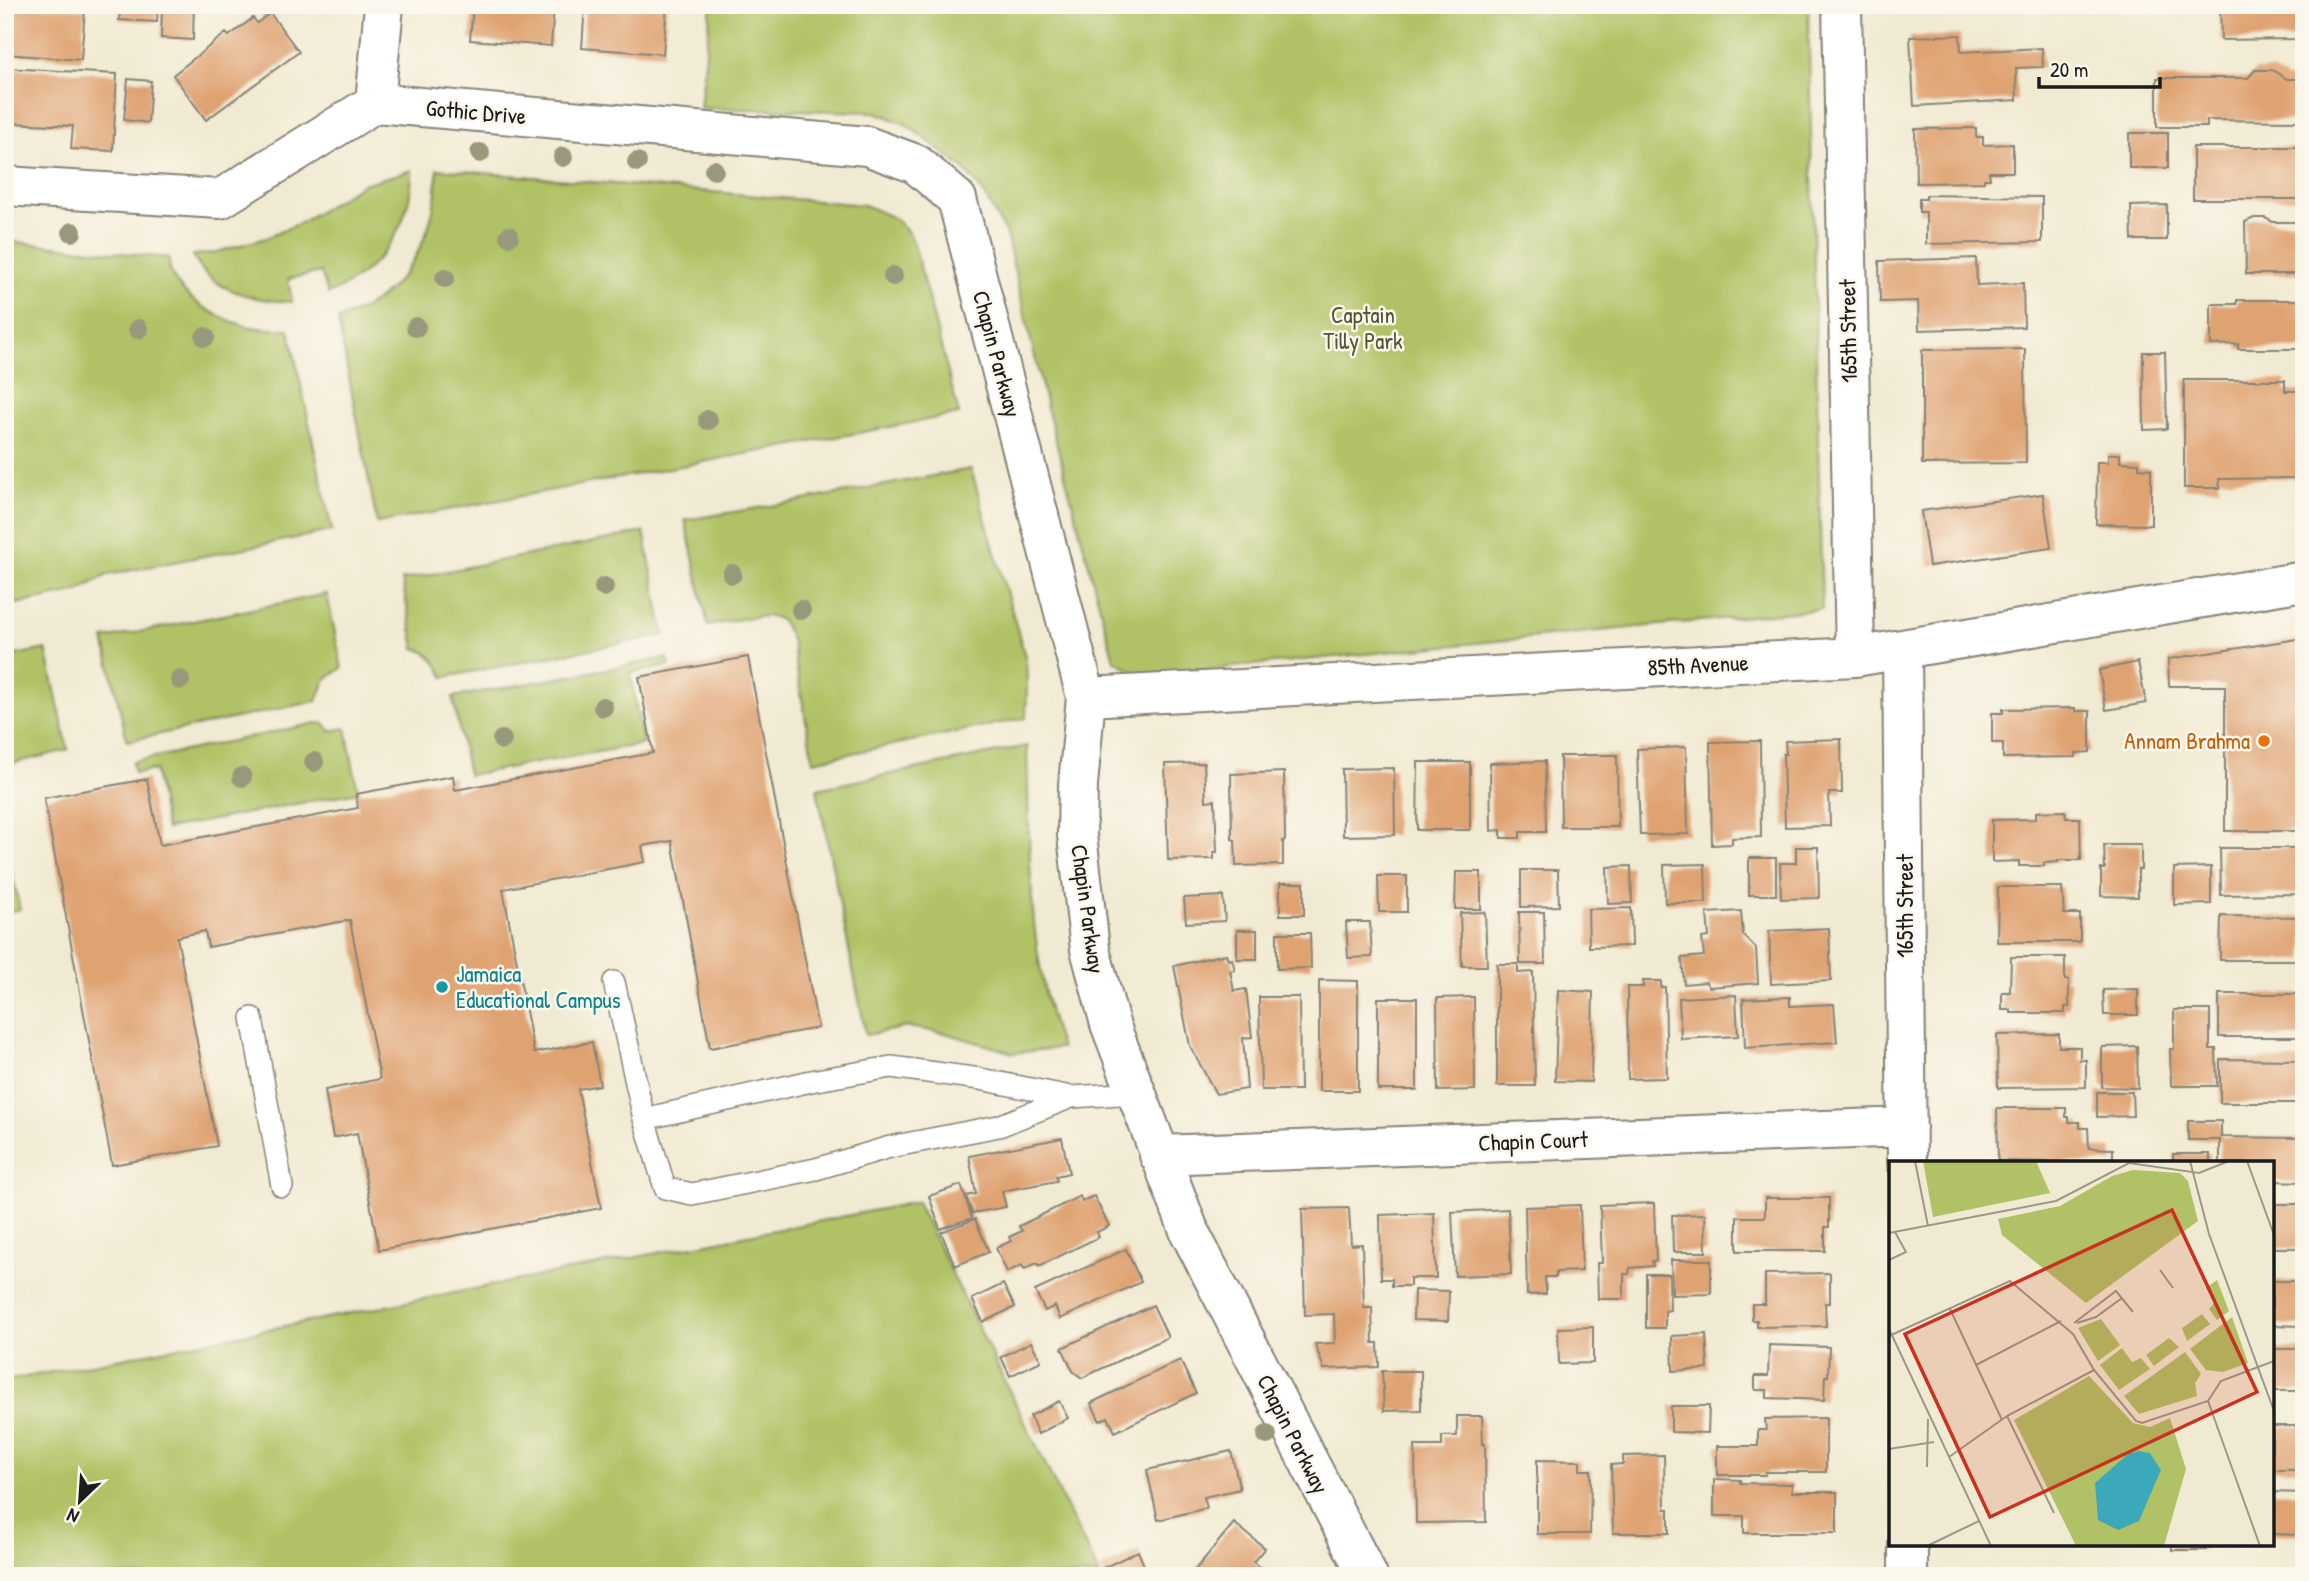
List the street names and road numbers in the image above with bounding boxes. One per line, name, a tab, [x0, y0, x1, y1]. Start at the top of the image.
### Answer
street label: Gothic Drive	[425, 92, 527, 131]
street label: 165th Street	[1831, 278, 1864, 383]
street label: Chapin Parkway	[966, 287, 1029, 421]
street label: 85th Avenue	[1647, 646, 1749, 683]
street label: Chapin Parkway	[1064, 842, 1113, 976]
street label: 165th Street	[1889, 853, 1920, 958]
street label: Chapin Court	[1478, 1123, 1589, 1158]
street label: Chapin Parkway	[1250, 1369, 1337, 1499]

